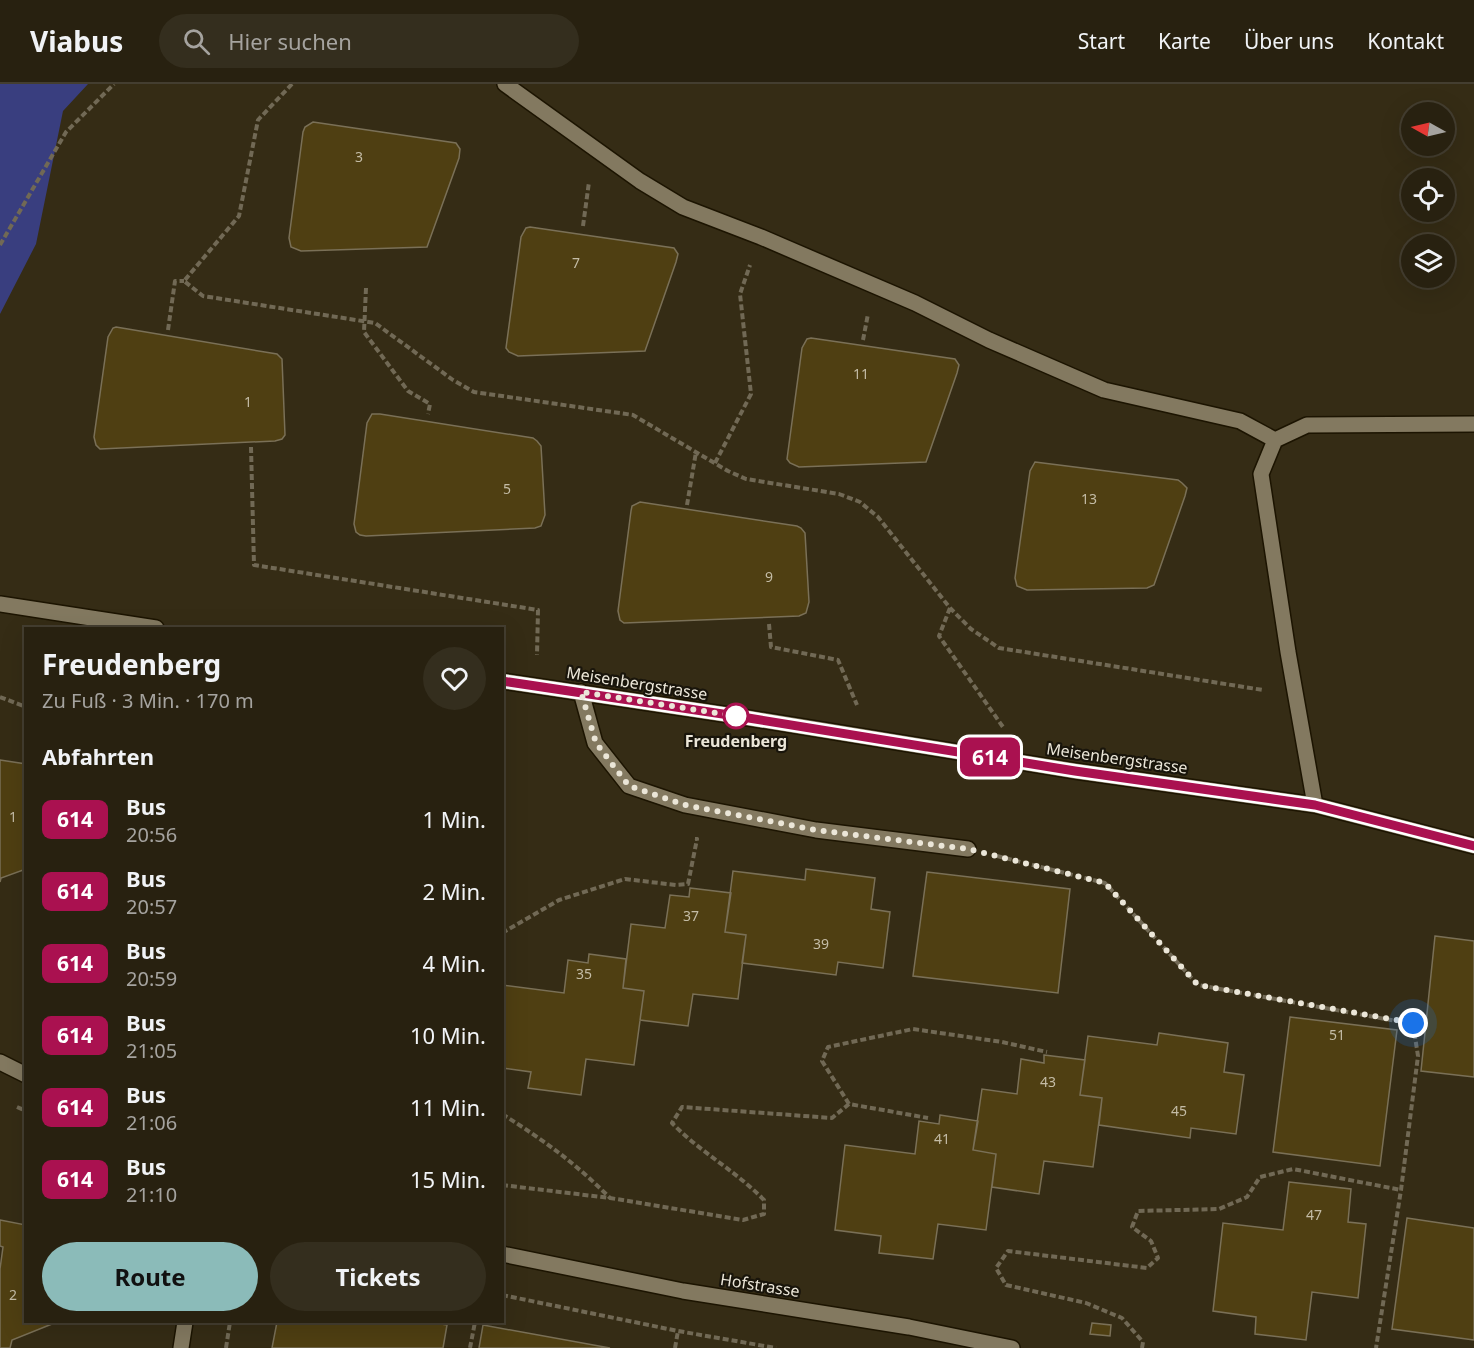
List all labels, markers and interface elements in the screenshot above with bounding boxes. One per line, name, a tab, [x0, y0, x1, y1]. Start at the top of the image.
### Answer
search box	[159, 14, 579, 68]
text: Viabus	[30, 22, 123, 60]
icon: search	[180, 25, 213, 58]
text: Hier suchen	[228, 26, 352, 56]
text: Start	[1078, 27, 1125, 55]
text: Karte	[1158, 27, 1211, 55]
text: Über uns	[1244, 27, 1334, 55]
text: Kontakt	[1367, 27, 1444, 55]
north arrow	[1401, 102, 1455, 156]
map controls	[1401, 102, 1455, 288]
house number: 3	[355, 147, 363, 166]
button: locate	[1401, 168, 1455, 222]
button: layers	[1401, 234, 1455, 288]
house number: 7	[572, 253, 580, 272]
house number: 11	[853, 364, 869, 383]
house number: 1	[244, 392, 252, 411]
house number: 5	[503, 479, 511, 498]
house number: 13	[1081, 489, 1097, 508]
house number: 9	[765, 567, 773, 586]
text: Freudenberg	[42, 645, 221, 683]
button: heart	[423, 647, 486, 710]
street label: Meisenbergstrasse	[565, 661, 709, 705]
text: Zu Fuß · 3 Min. · 170 m	[42, 687, 254, 714]
marker: Freudenberg	[723, 703, 749, 729]
place label: Freudenberg	[685, 730, 787, 752]
street label: Meisenbergstrasse	[1045, 737, 1189, 779]
line badge: 614	[956, 738, 1024, 776]
text: Abfahrten	[42, 741, 154, 771]
text: 614	[972, 743, 1008, 771]
text: Bus	[126, 791, 166, 821]
text: 1 Min.	[423, 804, 486, 834]
text: 614	[57, 805, 93, 833]
house number: 1	[9, 807, 17, 826]
text: 20:56	[126, 821, 177, 848]
text: Bus	[126, 863, 166, 893]
text: 2 Min.	[423, 876, 486, 906]
text: 614	[57, 877, 93, 905]
text: 20:57	[126, 893, 177, 920]
house number: 37	[683, 906, 699, 925]
house number: 39	[813, 934, 829, 953]
text: Bus	[126, 935, 166, 965]
text: 4 Min.	[423, 948, 486, 978]
text: 614	[57, 949, 93, 977]
house number: 35	[576, 964, 592, 983]
text: 20:59	[126, 965, 177, 992]
text: Bus	[126, 1007, 166, 1037]
your location	[1398, 1008, 1428, 1038]
text: 10 Min.	[410, 1020, 486, 1050]
text: 614	[57, 1021, 93, 1049]
house number: 51	[1329, 1025, 1345, 1044]
text: 21:05	[126, 1037, 177, 1064]
house number: 43	[1040, 1072, 1056, 1091]
text: Bus	[126, 1079, 166, 1109]
text: 11 Min.	[410, 1092, 486, 1122]
text: 614	[57, 1093, 93, 1121]
house number: 45	[1171, 1101, 1187, 1120]
text: 21:06	[126, 1109, 177, 1136]
house number: 41	[934, 1129, 950, 1148]
text: Bus	[126, 1151, 166, 1181]
text: 15 Min.	[410, 1164, 486, 1194]
text: 614	[57, 1165, 93, 1193]
text: 21:10	[126, 1181, 177, 1208]
house number: 47	[1306, 1205, 1322, 1224]
button: Route	[42, 1242, 258, 1311]
button: Tickets	[270, 1242, 486, 1311]
street label: Hofstrasse	[719, 1268, 801, 1302]
house number: 2	[9, 1285, 17, 1304]

